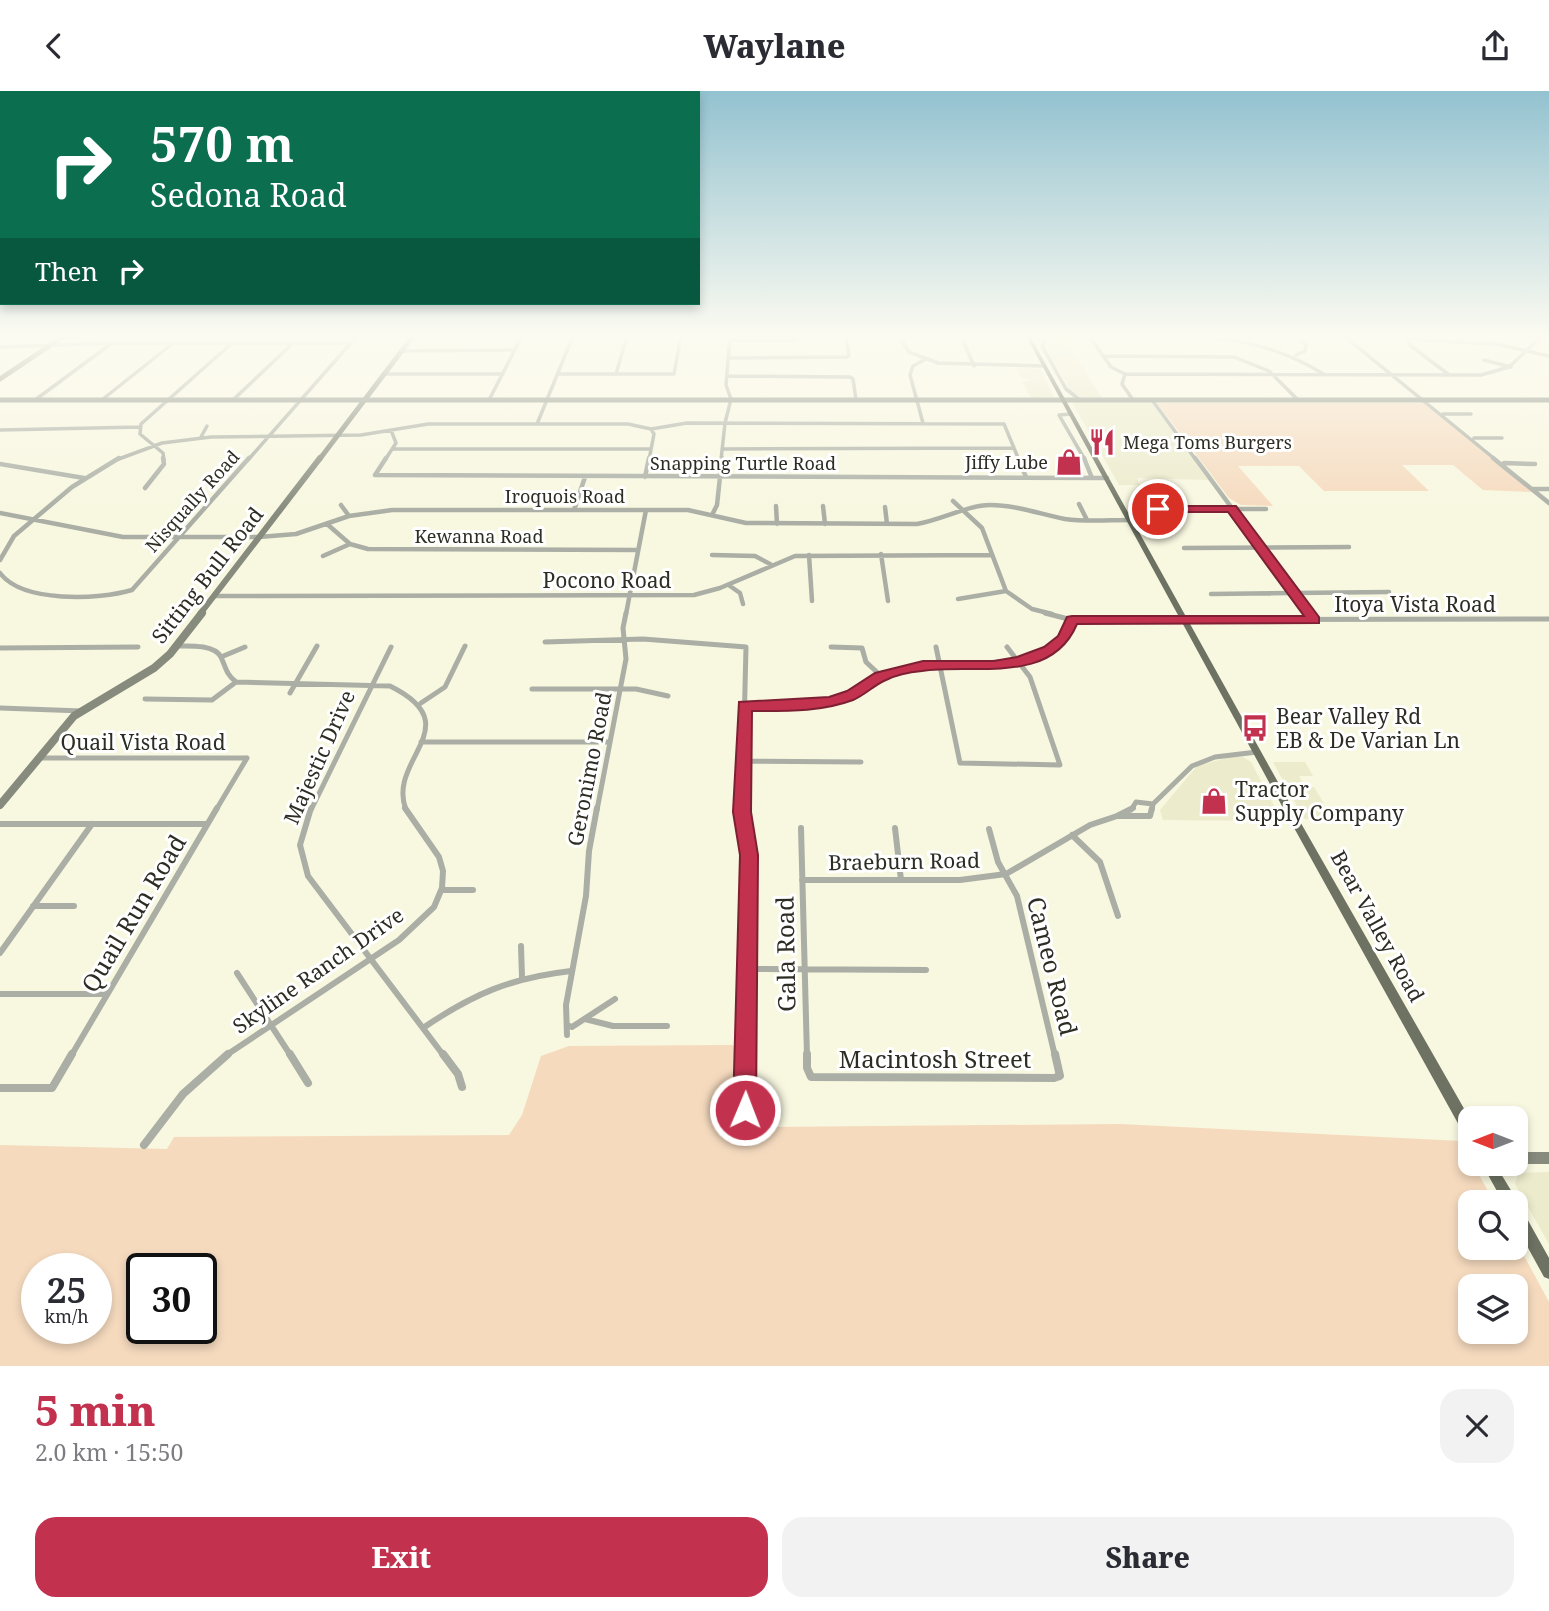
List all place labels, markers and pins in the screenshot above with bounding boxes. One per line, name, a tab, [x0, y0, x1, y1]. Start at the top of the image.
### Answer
restaurant icon: Mega Toms Burgers	[1087, 427, 1117, 457]
place label: Mega Toms Burgers	[1123, 430, 1292, 454]
shop icon: Jiffy Lube	[1054, 447, 1084, 477]
place label: Jiffy Lube	[964, 450, 1048, 474]
pin	[1128, 479, 1188, 539]
place label: Bear Valley Rd EB & De Varian Ln	[1276, 702, 1460, 754]
bus stop icon: Bear Valley Rd EB & De Varian Ln	[1240, 713, 1270, 743]
place label: Tractor Supply Company	[1235, 775, 1404, 827]
shop icon: Tractor Supply Company	[1199, 786, 1229, 816]

